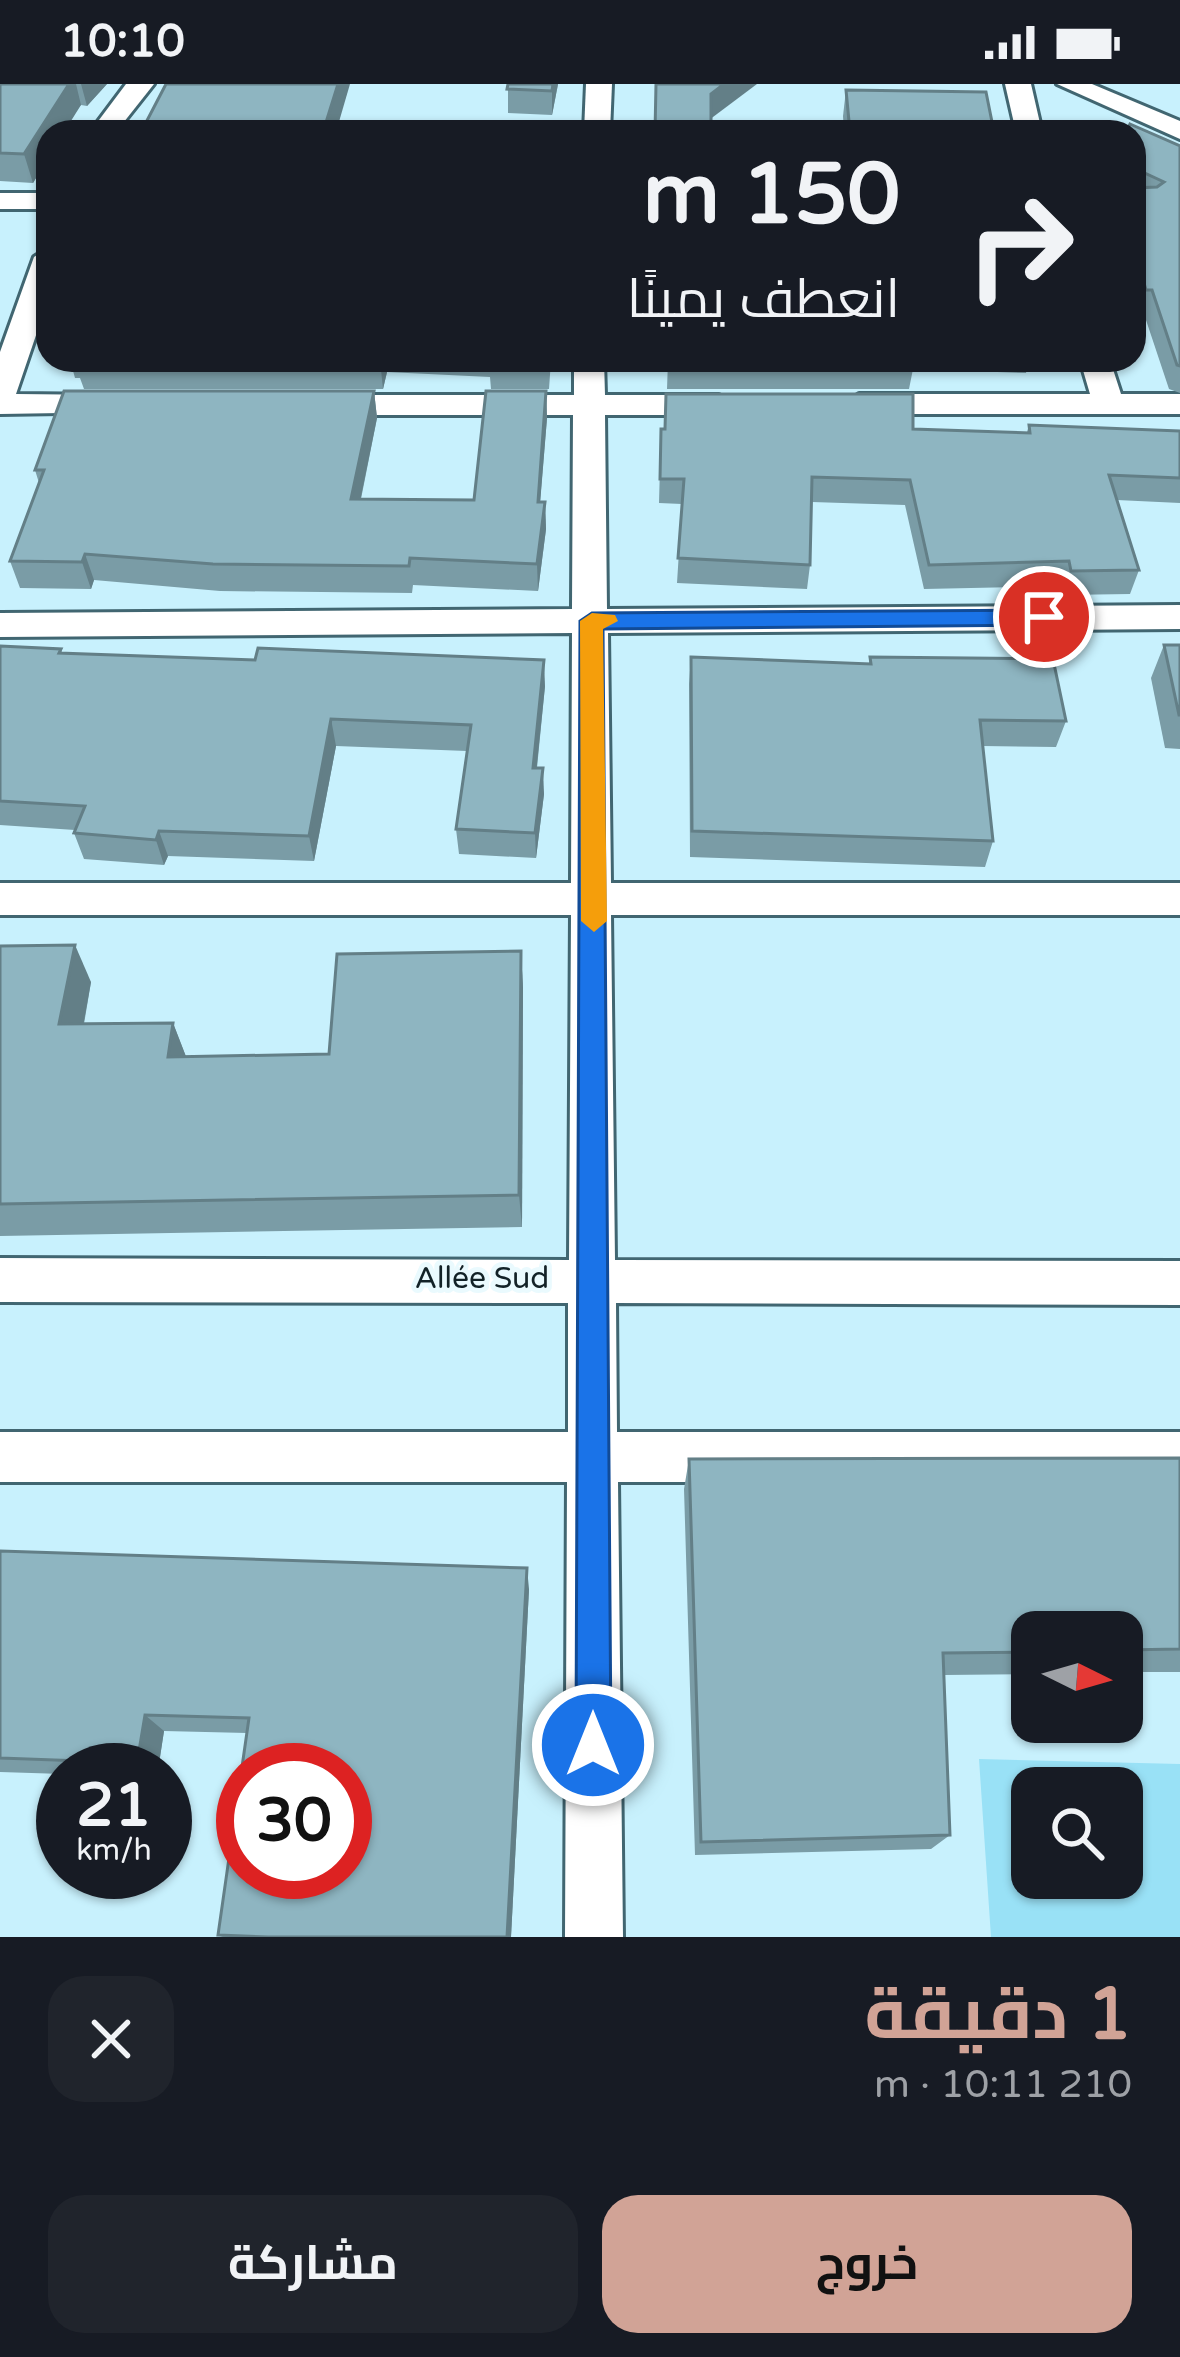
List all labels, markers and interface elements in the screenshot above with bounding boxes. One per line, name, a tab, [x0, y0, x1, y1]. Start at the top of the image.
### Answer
text: 10:10	[60, 15, 185, 69]
text: 150 m	[643, 145, 900, 246]
icon: right	[942, 168, 1098, 324]
text: انعطف يمينًا	[627, 267, 900, 332]
pin	[993, 566, 1095, 668]
icon: arrive	[1011, 584, 1077, 650]
street label: Allée Sud	[415, 1260, 549, 1297]
north arrow	[1011, 1611, 1143, 1743]
map controls	[1011, 1611, 1143, 1899]
position arrow	[530, 1682, 656, 1808]
speed limit sign: 30	[216, 1743, 372, 1899]
button: search	[1011, 1767, 1143, 1899]
text: 21	[76, 1770, 152, 1842]
text: km/h	[76, 1832, 152, 1869]
text: 1 دقيقة	[865, 1972, 1132, 2059]
button: close	[48, 1976, 174, 2102]
text: 210 m · 10:11	[874, 2061, 1132, 2108]
button: مشاركة	[48, 2195, 578, 2333]
button: خروج	[602, 2195, 1132, 2333]

